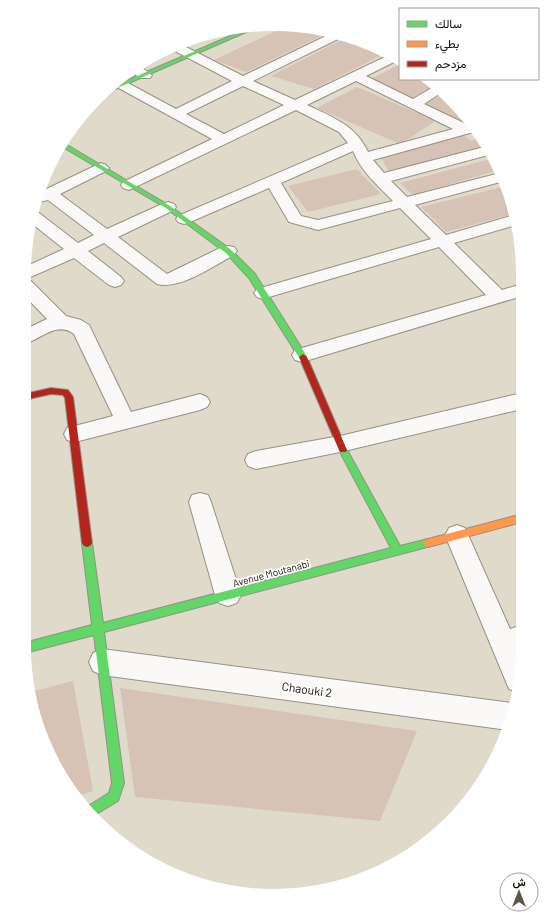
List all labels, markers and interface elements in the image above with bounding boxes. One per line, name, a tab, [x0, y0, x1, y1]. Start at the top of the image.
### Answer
legend	[399, 8, 539, 80]
text: سالك	[435, 16, 462, 30]
text: بطيء	[435, 36, 459, 54]
text: مزدحم	[435, 56, 466, 72]
street label: Avenue Moutanabi	[231, 557, 311, 589]
street label: Chaouki 2	[281, 679, 333, 699]
north arrow	[499, 872, 539, 912]
text: ش	[512, 875, 526, 889]

